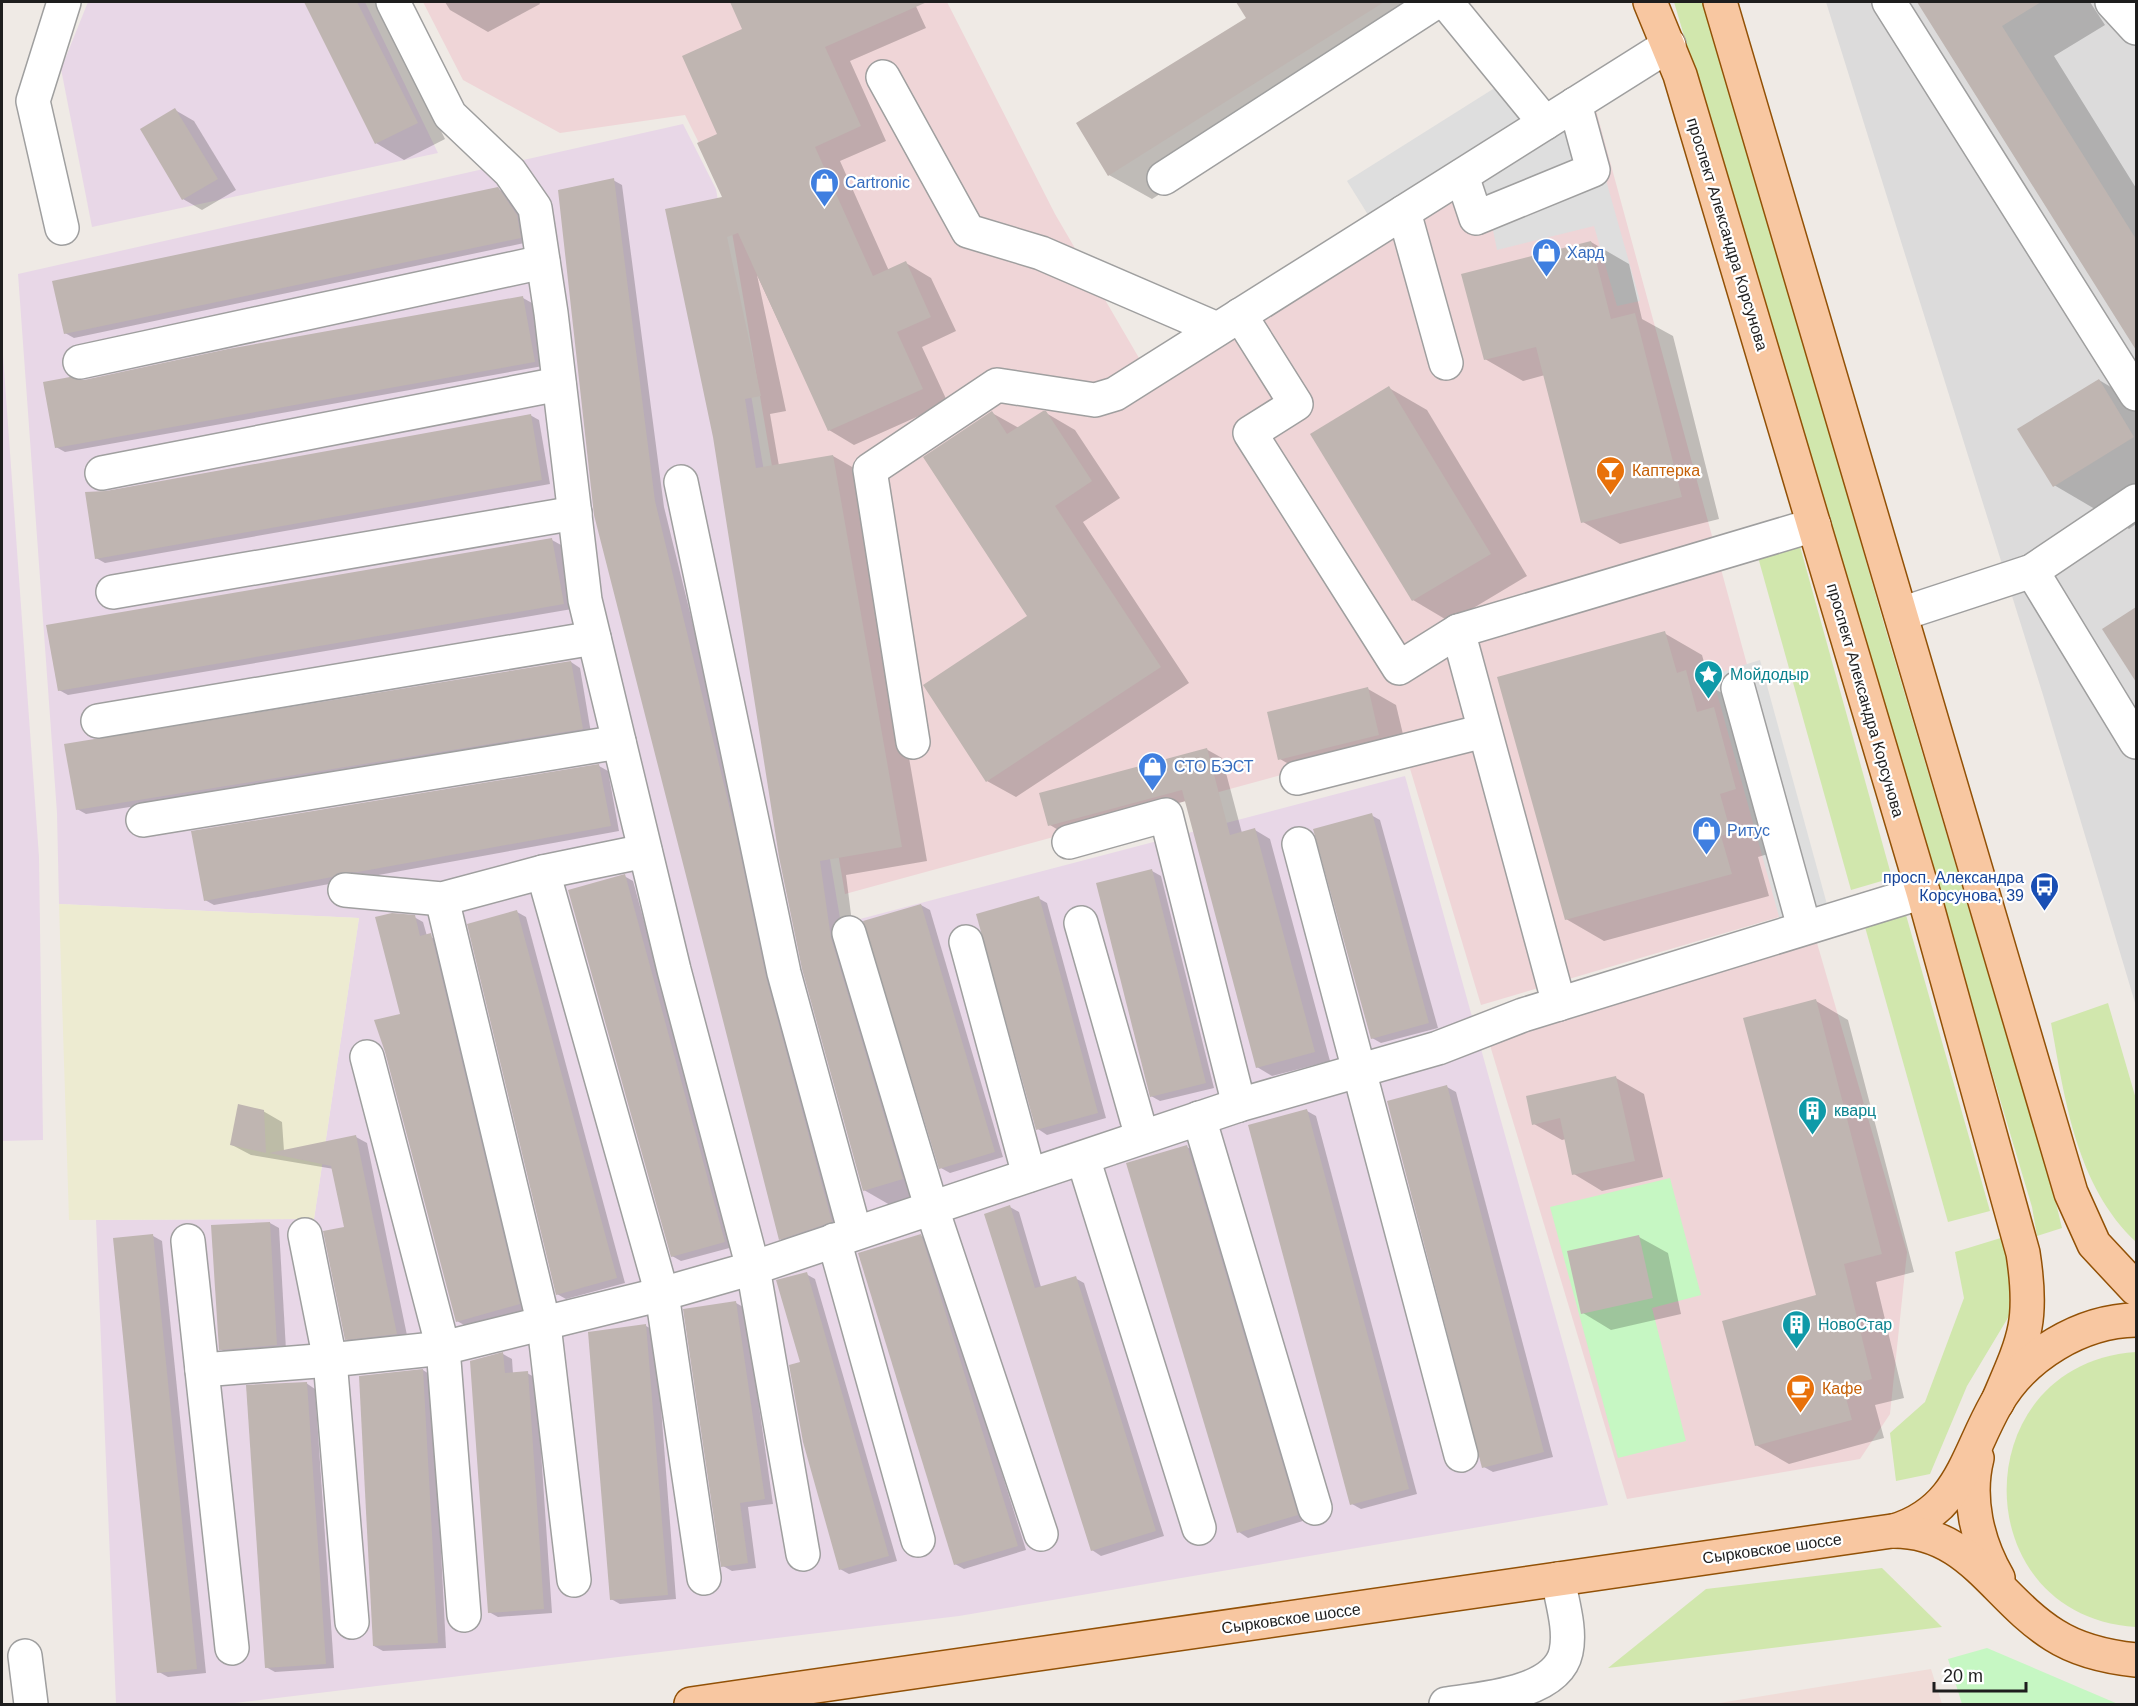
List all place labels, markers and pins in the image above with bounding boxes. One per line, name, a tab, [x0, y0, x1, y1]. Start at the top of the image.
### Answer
shop icon: Cartronic	[808, 166, 840, 208]
place label: Cartronic	[845, 174, 910, 191]
shop icon: Хард	[1530, 236, 1562, 278]
place label: Хард	[1567, 244, 1605, 261]
bar icon: Каптерка	[1595, 454, 1627, 496]
place label: Каптерка	[1632, 462, 1700, 479]
place icon: Мойдодыр	[1693, 658, 1725, 700]
place label: Мойдодыр	[1730, 666, 1809, 683]
shop icon: СТО БЭСТ	[1137, 750, 1169, 792]
place label: СТО БЭСТ	[1174, 758, 1254, 775]
shop icon: Ритус	[1690, 814, 1722, 856]
place label: Ритус	[1727, 822, 1770, 839]
place label: просп. Александра Корсунова, 39	[1883, 869, 2024, 904]
bus stop icon: просп. Александра Корсунова, 39	[2029, 870, 2061, 912]
building icon: кварц	[1797, 1094, 1829, 1136]
place label: кварц	[1834, 1102, 1876, 1119]
building icon: НовоСтар	[1781, 1308, 1813, 1350]
place label: НовоСтар	[1818, 1316, 1892, 1333]
cafe icon: Кафе	[1785, 1372, 1817, 1414]
place label: Кафе	[1822, 1380, 1862, 1397]

